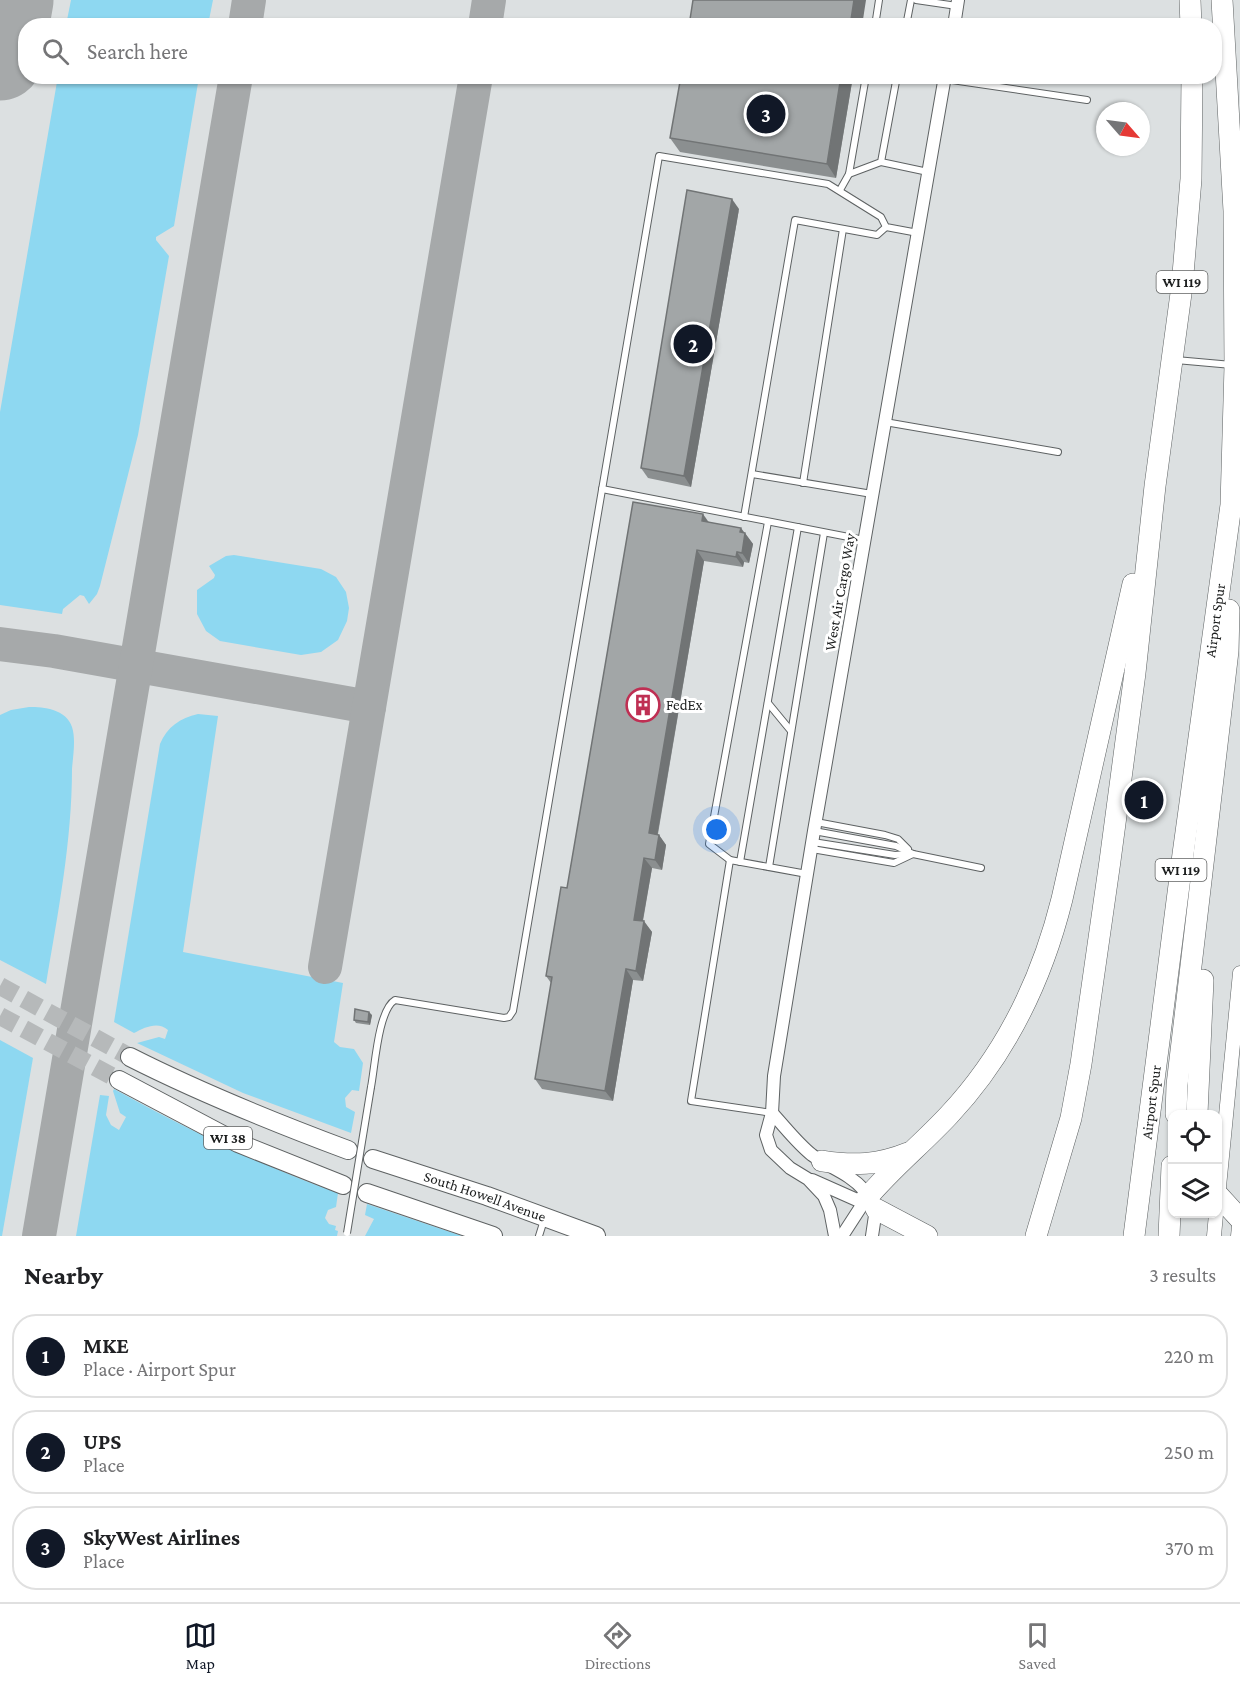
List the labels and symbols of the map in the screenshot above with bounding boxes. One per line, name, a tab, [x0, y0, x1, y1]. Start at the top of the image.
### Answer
pin: 3	[746, 92, 786, 136]
north arrow	[1096, 102, 1150, 156]
road number: WI 119	[1156, 271, 1208, 293]
pin: 2	[674, 322, 712, 366]
street label: West Air Cargo Way	[822, 532, 859, 652]
street label: Airport Spur	[1202, 582, 1228, 658]
building icon: FedEx	[625, 687, 661, 723]
place label: FedEx	[666, 697, 703, 713]
pin: 1	[1124, 778, 1164, 822]
your location	[702, 815, 731, 844]
road number: WI 119	[1156, 859, 1206, 881]
street label: Airport Spur	[1139, 1063, 1164, 1140]
road number: WI 38	[204, 1127, 252, 1149]
street label: South Howell Avenue	[422, 1168, 548, 1225]

